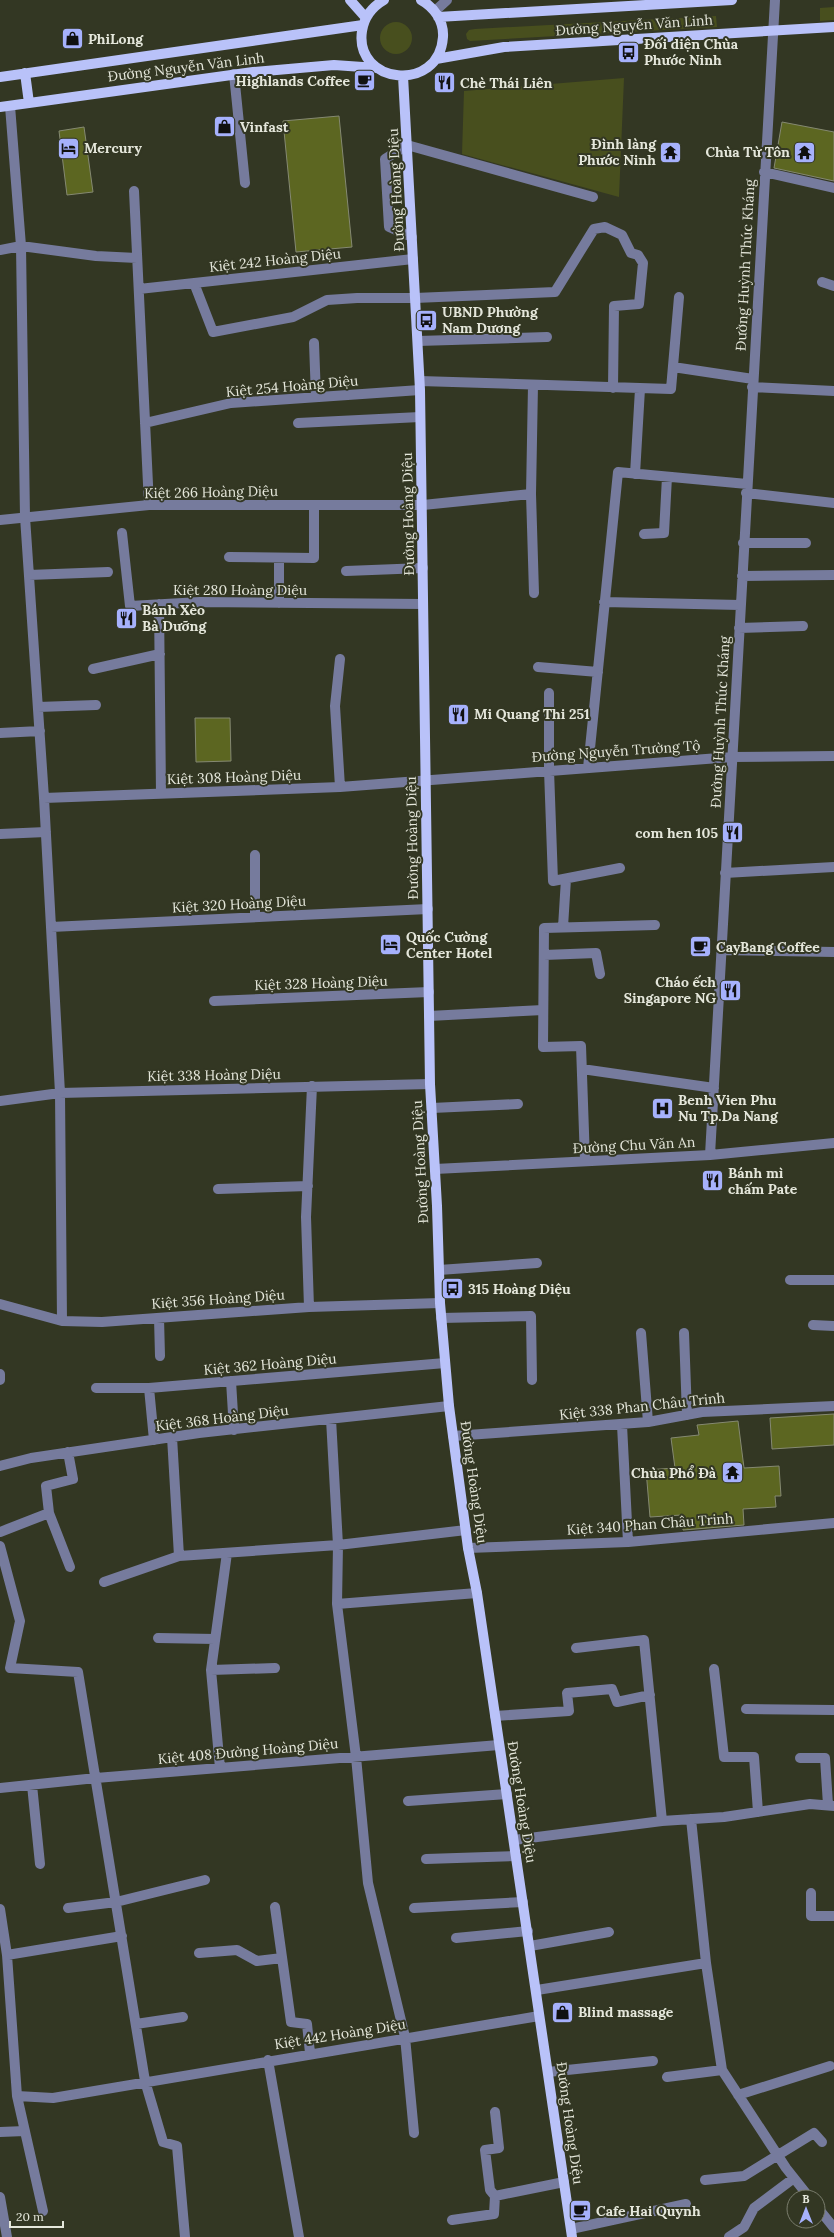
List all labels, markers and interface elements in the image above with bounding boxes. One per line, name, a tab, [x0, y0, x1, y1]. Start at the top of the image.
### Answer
street label: Đường Nguyễn Văn Linh	[555, 11, 713, 39]
shop icon: PhiLong	[60, 26, 86, 52]
place label: PhiLong	[88, 30, 144, 48]
place label: Đối diện Chùa Phước Ninh	[644, 35, 739, 69]
bus stop icon: Đối diện Chùa Phước Ninh	[615, 39, 641, 65]
street label: Đường Nguyễn Văn Linh	[107, 48, 265, 86]
cafe icon: Highlands Coffee	[352, 68, 378, 94]
restaurant icon: Chè Thái Liên	[432, 70, 458, 96]
place label: Highlands Coffee	[236, 72, 350, 90]
place label: Chè Thái Liên	[460, 74, 552, 92]
shop icon: Vinfast	[211, 114, 237, 140]
place label: Vinfast	[240, 118, 289, 136]
street label: Đường Hoàng Diệu	[384, 128, 408, 252]
hotel icon: Mercury	[56, 135, 82, 161]
place label: Đình làng Phước Ninh	[578, 135, 657, 169]
place label: Mercury	[84, 139, 142, 157]
temple icon: Đình làng Phước Ninh	[658, 139, 684, 165]
temple icon: Chùa Từ Tôn	[792, 139, 818, 165]
place label: Chùa Từ Tôn	[705, 143, 790, 161]
street label: Đường Huỳnh Thúc Kháng	[732, 178, 759, 351]
street label: Kiệt 242 Hoàng Diệu	[208, 244, 342, 276]
place label: UBND Phường Nam Dương	[442, 303, 539, 337]
bus stop icon: UBND Phường Nam Dương	[413, 307, 439, 333]
street label: Kiệt 254 Hoàng Diệu	[225, 371, 359, 401]
street label: Đường Hoàng Diệu	[398, 452, 418, 576]
street label: Kiệt 266 Hoàng Diệu	[144, 482, 278, 502]
street label: Kiệt 280 Hoàng Diệu	[173, 581, 307, 599]
place label: Bánh Xèo Bà Dưỡng	[142, 601, 207, 635]
restaurant icon: Bánh Xèo Bà Dưỡng	[113, 605, 139, 631]
street label: Đường Huỳnh Thúc Kháng	[707, 635, 734, 808]
restaurant icon: Mi Quang Thi 251	[445, 701, 471, 727]
place label: Mi Quang Thi 251	[474, 705, 590, 723]
street label: Đường Nguyễn Trường Tộ	[531, 736, 701, 766]
street label: Kiệt 308 Hoàng Diệu	[166, 766, 302, 788]
street label: Đường Hoàng Diệu	[402, 776, 422, 900]
restaurant icon: com hen 105	[720, 820, 746, 846]
place label: com hen 105	[635, 824, 718, 842]
street label: Kiệt 320 Hoàng Diệu	[172, 892, 306, 916]
place label: Quốc Cường Center Hotel	[406, 928, 493, 962]
hotel icon: Quốc Cường Center Hotel	[378, 932, 404, 958]
cafe icon: CayBang Coffee	[688, 934, 714, 960]
place label: CayBang Coffee	[716, 938, 820, 956]
street label: Kiệt 328 Hoàng Diệu	[254, 972, 388, 994]
place label: Cháo ếch Singapore NG	[624, 973, 716, 1007]
restaurant icon: Cháo ếch Singapore NG	[718, 977, 744, 1003]
street label: Kiệt 338 Hoàng Diệu	[147, 1065, 281, 1085]
place label: Benh Vien Phu Nu Tp.Da Nang	[678, 1091, 779, 1125]
hospital icon: Benh Vien Phu Nu Tp.Da Nang	[649, 1095, 675, 1121]
street label: Đường Hoàng Diệu	[408, 1100, 432, 1224]
street label: Đường Chu Văn An	[572, 1133, 696, 1157]
place label: Bánh mì chấm Pate	[728, 1164, 798, 1198]
restaurant icon: Bánh mì chấm Pate	[700, 1168, 726, 1194]
bus stop icon: 315 Hoàng Diệu	[439, 1276, 465, 1302]
place label: 315 Hoàng Diệu	[468, 1280, 571, 1298]
street label: Kiệt 356 Hoàng Diệu	[151, 1285, 285, 1313]
street label: Kiệt 362 Hoàng Diệu	[203, 1349, 337, 1379]
street label: Kiệt 338 Phan Châu Trinh	[558, 1388, 726, 1424]
street label: Kiệt 368 Hoàng Diệu	[154, 1401, 290, 1435]
street label: Đường Hoàng Diệu	[457, 1420, 491, 1544]
temple icon: Chùa Phổ Đà	[719, 1460, 745, 1486]
place label: Chùa Phổ Đà	[631, 1464, 717, 1482]
street label: Kiệt 340 Phan Châu Trinh	[566, 1509, 734, 1539]
street label: Kiệt 408 Đường Hoàng Diệu	[157, 1734, 339, 1768]
street label: Đường Hoàng Diệu	[503, 1740, 541, 1864]
shop icon: Blind massage	[549, 1999, 575, 2025]
place label: Blind massage	[578, 2003, 674, 2021]
street label: Kiệt 442 Hoàng Diệu	[273, 2015, 407, 2053]
street label: Đường Hoàng Diệu	[553, 2061, 587, 2185]
north arrow	[786, 2189, 826, 2229]
text: B	[802, 2192, 810, 2206]
cafe icon: Cafe Hai Quynh	[567, 2198, 593, 2224]
place label: Cafe Hai Quynh	[596, 2202, 701, 2220]
scale bar	[10, 2203, 63, 2229]
text: 20 m	[16, 2209, 44, 2224]

